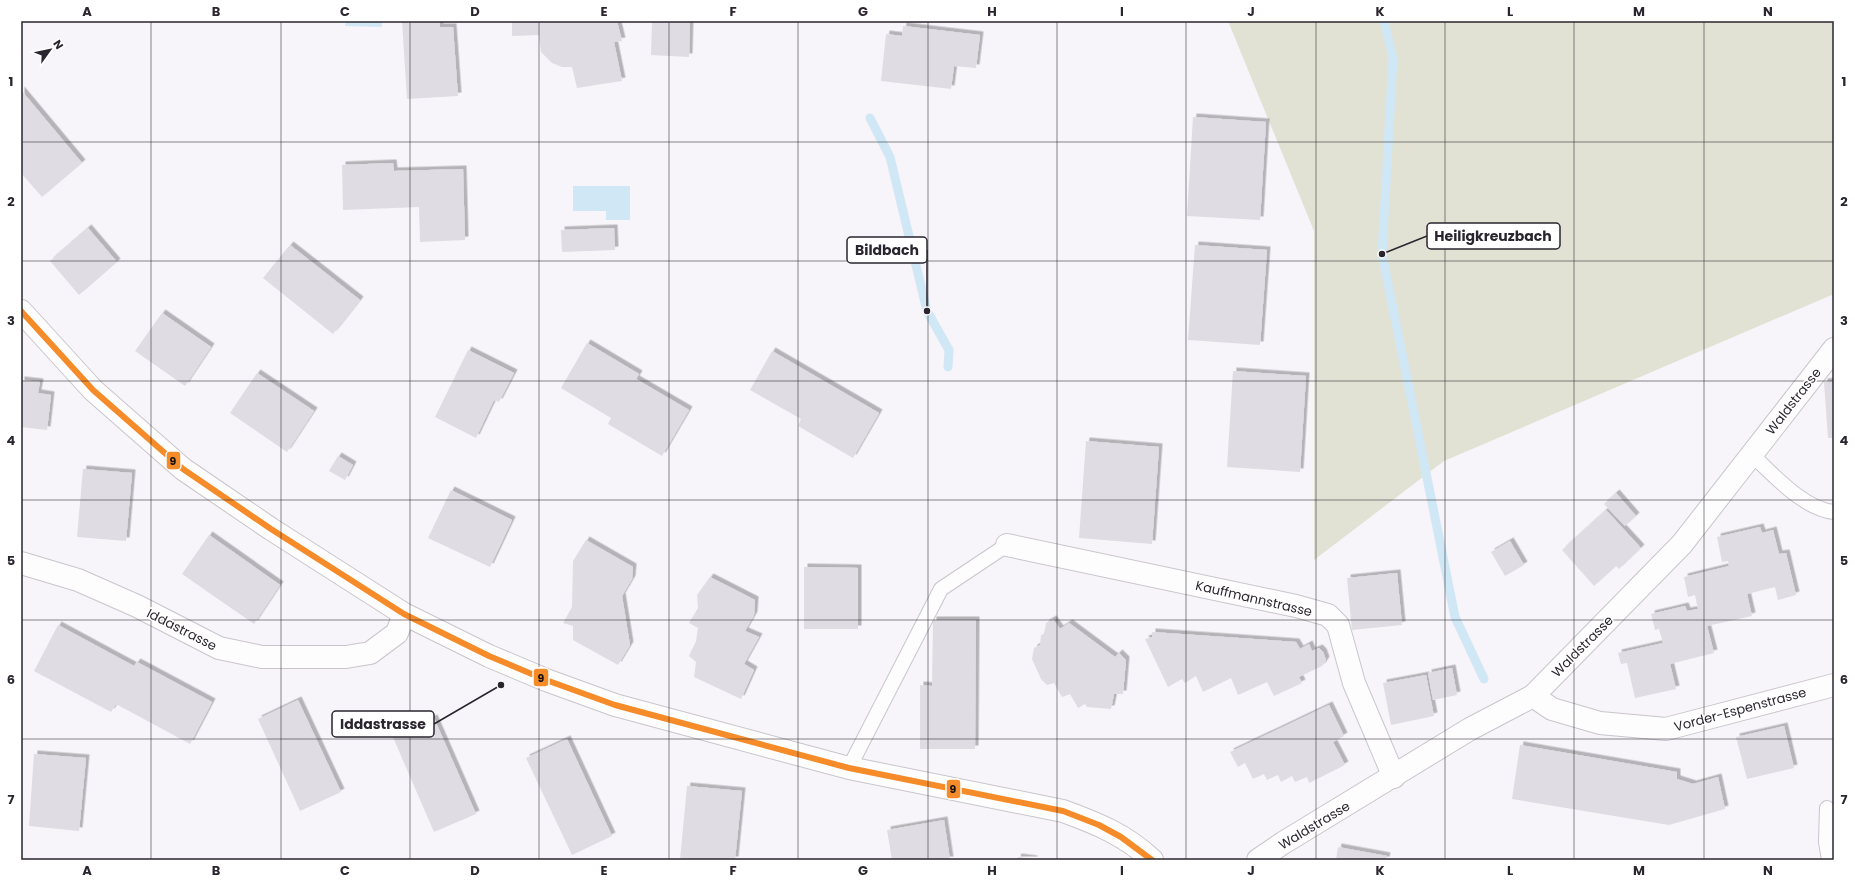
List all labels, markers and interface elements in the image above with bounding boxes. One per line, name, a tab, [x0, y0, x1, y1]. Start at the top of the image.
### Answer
text: A	[82, 2, 92, 21]
text: B	[212, 2, 221, 21]
text: C	[340, 2, 350, 21]
text: D	[470, 2, 480, 21]
text: E	[600, 2, 608, 21]
text: F	[729, 2, 737, 21]
text: G	[858, 2, 868, 21]
text: H	[987, 2, 997, 21]
text: I	[1120, 2, 1124, 21]
text: J	[1247, 2, 1255, 21]
text: K	[1375, 2, 1385, 21]
text: L	[1507, 2, 1513, 21]
text: M	[1633, 2, 1645, 21]
text: N	[1763, 2, 1773, 21]
north arrow	[30, 30, 70, 70]
text: N	[49, 37, 67, 52]
text: 1	[9, 72, 13, 91]
text: 1	[1842, 72, 1846, 91]
text: 2	[7, 192, 15, 211]
text: 2	[1840, 192, 1848, 211]
callout: Heiligkreuzbach	[1427, 223, 1560, 249]
text: Heiligkreuzbach	[1434, 226, 1552, 246]
callout: Bildbach	[847, 237, 927, 263]
text: Bildbach	[855, 240, 919, 260]
text: 3	[7, 311, 15, 330]
text: 3	[1840, 311, 1848, 330]
street label: Waldstrasse	[1761, 364, 1826, 439]
text: 4	[7, 431, 16, 450]
text: 4	[1840, 431, 1849, 450]
line badge: 9	[166, 451, 181, 470]
text: 9	[170, 453, 177, 469]
text: 5	[7, 551, 15, 570]
text: 5	[1840, 551, 1848, 570]
street label: Kauffmannstrasse	[1194, 576, 1314, 621]
street label: Iddastrasse	[143, 604, 220, 655]
street label: Waldstrasse	[1547, 611, 1617, 681]
line badge: 9	[533, 668, 549, 687]
text: 6	[7, 670, 15, 689]
text: 9	[538, 670, 545, 686]
text: 6	[1840, 670, 1848, 689]
street label: Vorder-Espenstrasse	[1672, 683, 1808, 736]
callout: Iddastrasse	[332, 711, 434, 737]
text: Iddastrasse	[340, 714, 426, 734]
line badge: 9	[946, 779, 961, 799]
text: 9	[950, 781, 957, 797]
text: 7	[8, 790, 15, 809]
text: 7	[1841, 790, 1848, 809]
street label: Waldstrasse	[1275, 797, 1354, 854]
text: A	[82, 861, 92, 880]
text: B	[212, 861, 221, 880]
text: C	[340, 861, 350, 880]
text: D	[470, 861, 480, 880]
text: E	[600, 861, 608, 880]
text: F	[729, 861, 737, 880]
text: G	[858, 861, 868, 880]
text: H	[987, 861, 997, 880]
text: I	[1120, 861, 1124, 880]
text: J	[1247, 861, 1255, 880]
text: K	[1375, 861, 1385, 880]
text: L	[1507, 861, 1513, 880]
text: M	[1633, 861, 1645, 880]
text: N	[1763, 861, 1773, 880]

